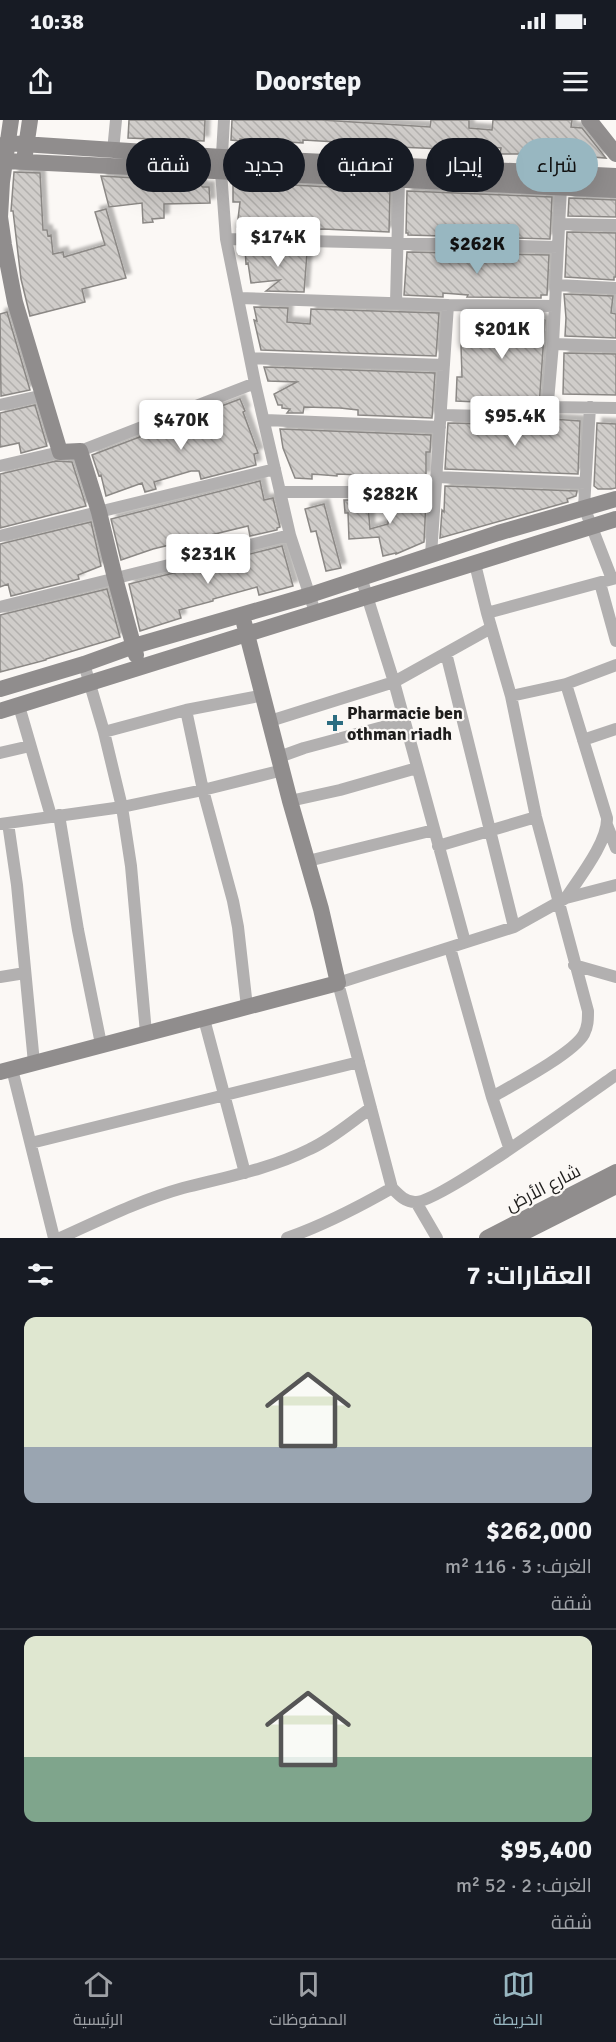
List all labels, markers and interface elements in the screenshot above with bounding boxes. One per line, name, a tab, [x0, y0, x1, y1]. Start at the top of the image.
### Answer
text: 10:38	[30, 8, 84, 35]
icon: share	[24, 65, 57, 98]
text: Doorstep	[255, 65, 361, 98]
icon: menu	[559, 65, 592, 98]
chip: شقة	[126, 138, 211, 192]
chip: جديد	[223, 138, 305, 192]
chip: تصفية	[317, 138, 414, 192]
chip: إيجار	[426, 138, 504, 192]
chip: شراء	[516, 138, 598, 192]
pin: $174K	[236, 217, 320, 268]
text: $174K	[250, 224, 306, 249]
pin: $262K	[435, 224, 519, 275]
text: $262K	[449, 231, 505, 256]
pin: $201K	[460, 309, 544, 360]
text: $201K	[474, 316, 530, 341]
pin: $95.4K	[466, 396, 564, 447]
pin: $470K	[139, 400, 223, 451]
text: $95.4K	[484, 403, 546, 428]
text: $470K	[153, 407, 209, 432]
pin: $282K	[348, 474, 432, 525]
text: $282K	[362, 481, 418, 506]
pin: $231K	[166, 534, 250, 585]
text: $231K	[180, 541, 236, 566]
place label: Pharmacie ben othman riadh	[347, 702, 463, 745]
marker: Pharmacie ben othman riadh	[328, 716, 342, 730]
street label: شارع الأرض	[502, 1160, 585, 1217]
icon: filters	[24, 1258, 57, 1291]
text: العقارات: 7	[466, 1260, 592, 1292]
icon: home	[254, 1356, 362, 1464]
text: $262,000	[486, 1515, 592, 1547]
text: الغرف: 3 · 116 m²	[445, 1554, 592, 1579]
text: شقة	[551, 1591, 592, 1616]
icon: home	[254, 1675, 362, 1783]
text: $95,400	[500, 1834, 592, 1866]
text: الغرف: 2 · 52 m²	[456, 1873, 592, 1898]
text: شقة	[551, 1910, 592, 1935]
tab: الرئيسية	[73, 1968, 123, 2034]
tab: المحفوظات	[269, 1968, 347, 2034]
tab: الخريطة	[493, 1968, 543, 2034]

